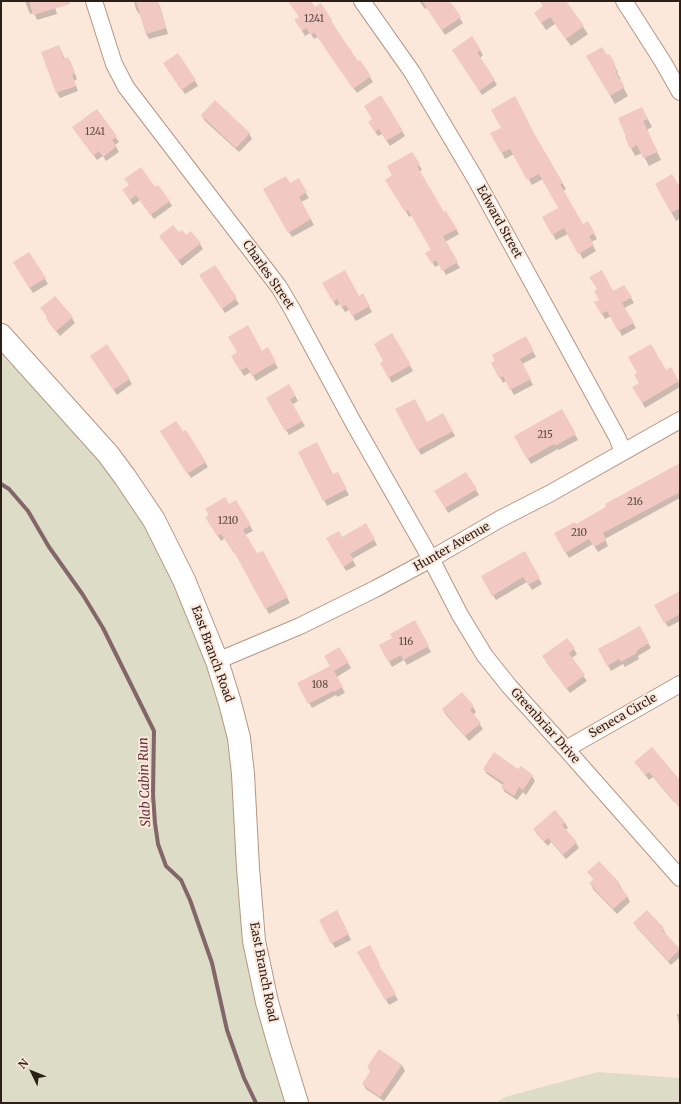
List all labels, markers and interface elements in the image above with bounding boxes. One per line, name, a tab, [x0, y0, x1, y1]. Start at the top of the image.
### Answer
house number: 1241	[304, 13, 324, 25]
house number: 1241	[85, 126, 105, 138]
street label: Edward Street	[473, 183, 525, 261]
street label: Charles Street	[239, 238, 297, 312]
house number: 215	[537, 429, 553, 441]
house number: 216	[627, 496, 643, 508]
house number: 1210	[218, 515, 238, 527]
street label: Hunter Avenue	[411, 519, 493, 575]
house number: 210	[571, 527, 587, 539]
street label: East Branch Road	[188, 604, 236, 704]
house number: 116	[399, 636, 413, 648]
house number: 108	[312, 679, 328, 691]
street label: Greenbriar Drive	[507, 685, 583, 767]
street label: Seneca Circle	[587, 691, 659, 741]
water label: Slab Cabin Run	[136, 737, 154, 827]
street label: East Branch Road	[246, 921, 280, 1023]
north arrow	[12, 1052, 52, 1092]
text: N	[15, 1056, 31, 1072]

